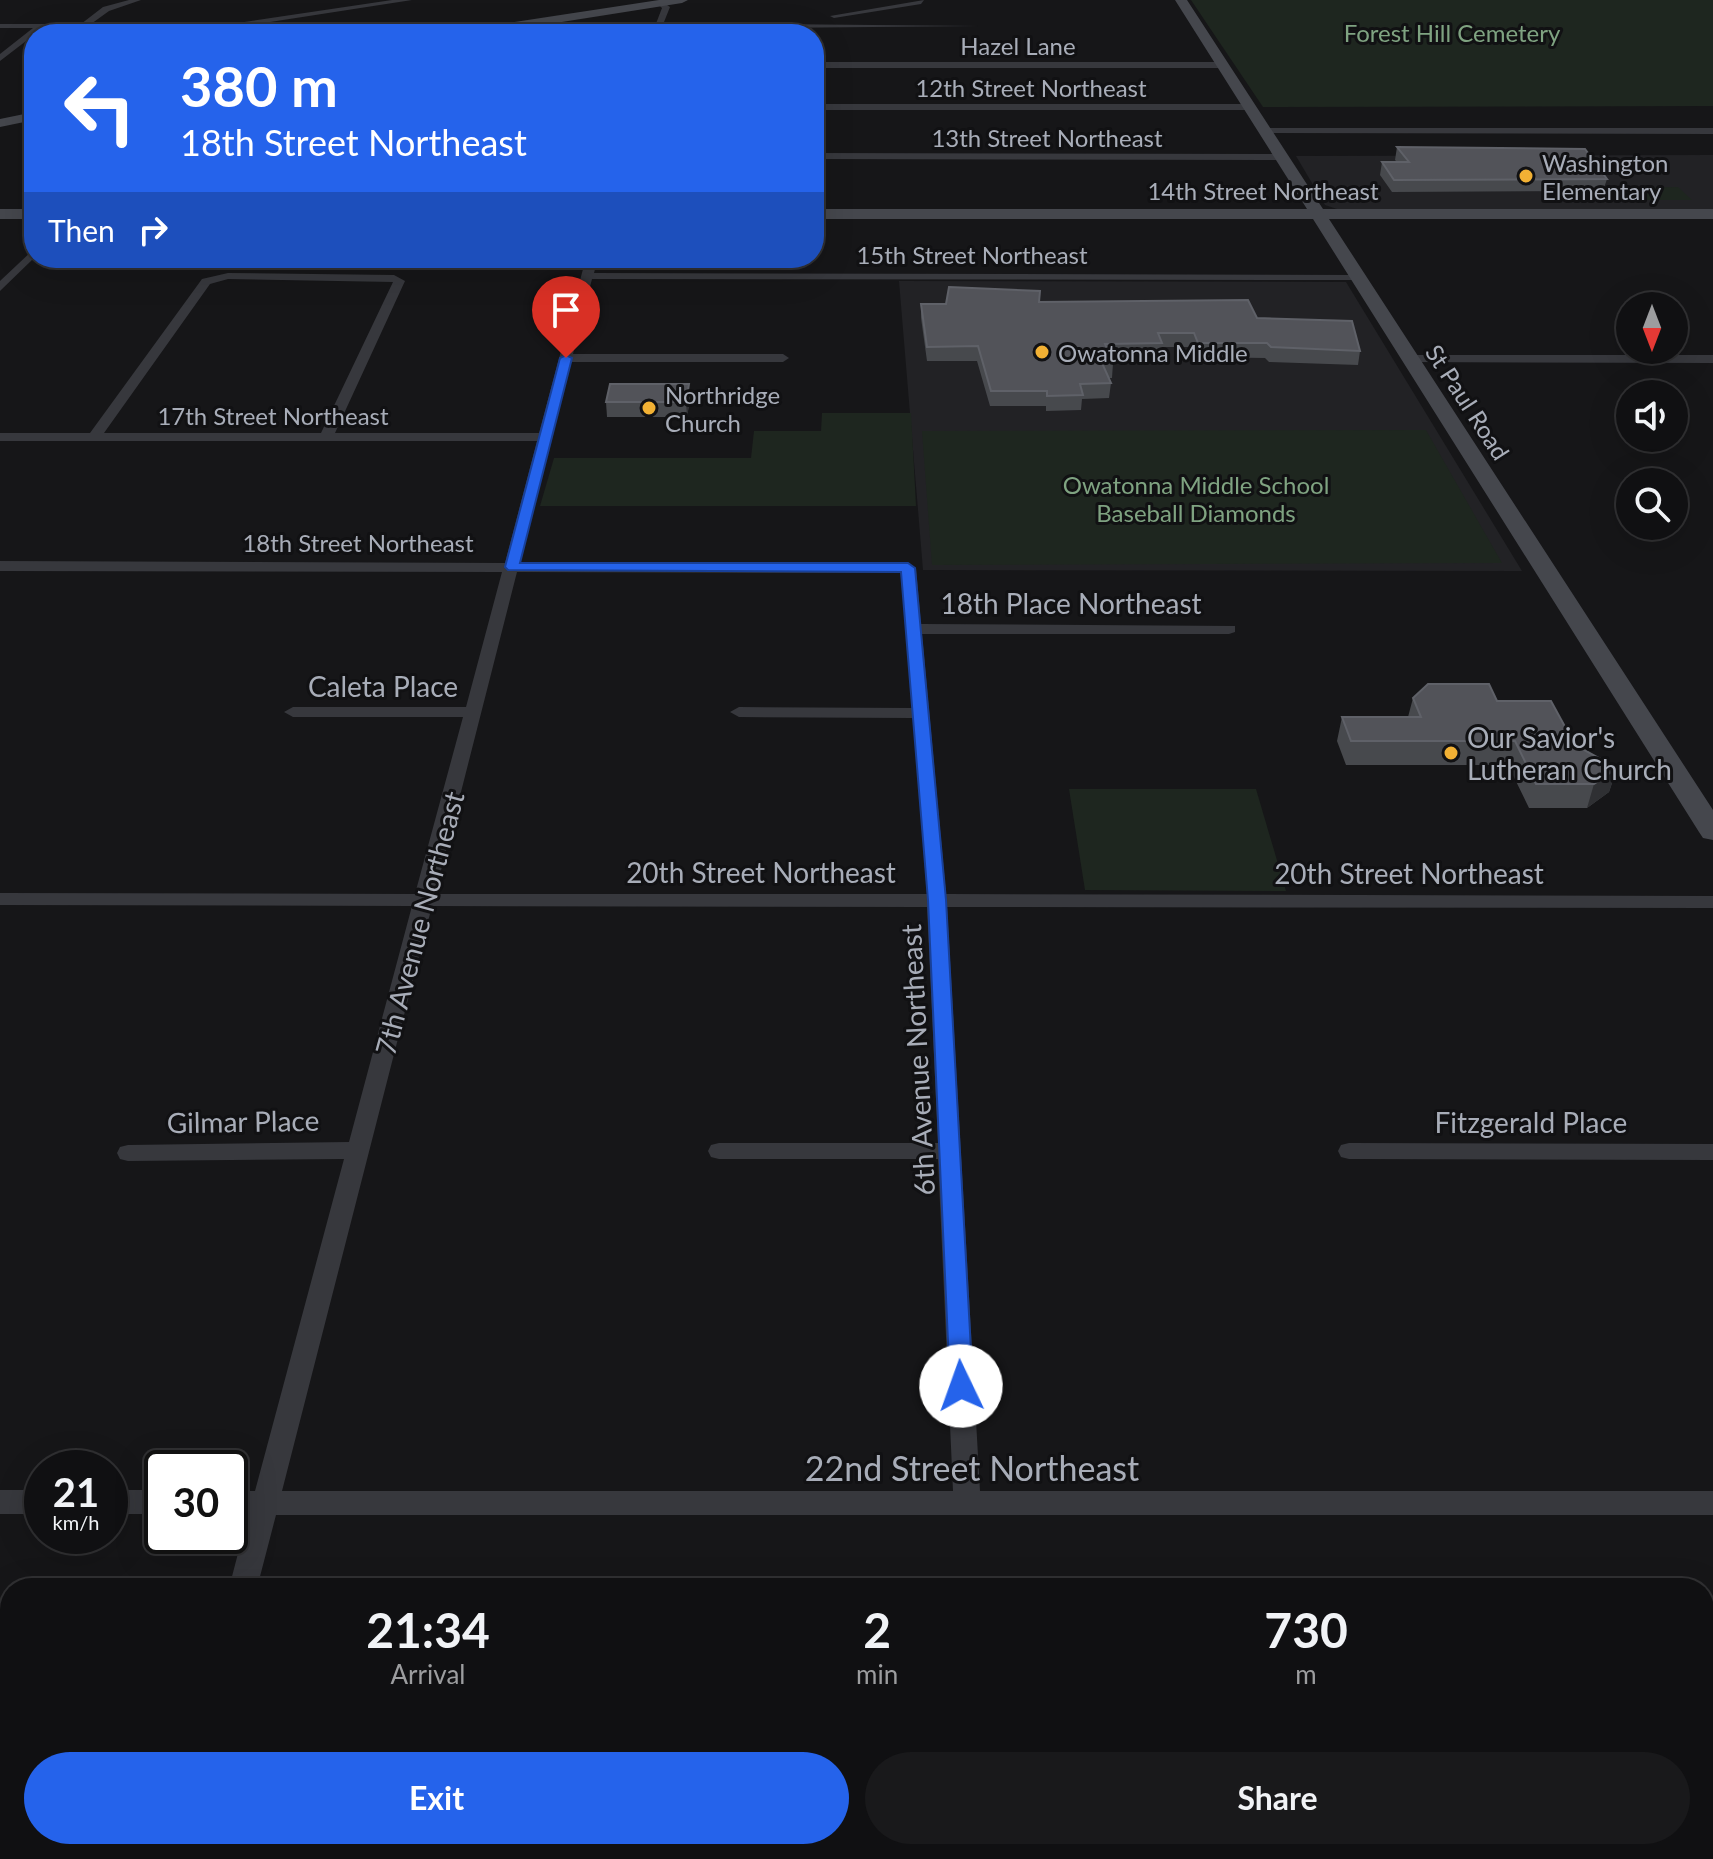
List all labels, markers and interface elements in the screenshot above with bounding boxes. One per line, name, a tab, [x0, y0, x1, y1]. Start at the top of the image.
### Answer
park label: Forest Hill Cemetery	[1344, 18, 1561, 47]
street label: Hazel Lane	[960, 31, 1076, 60]
text: 380 m	[180, 52, 338, 119]
icon: left	[48, 56, 152, 160]
street label: 12th Street Northeast	[915, 73, 1147, 102]
text: 18th Street Northeast	[180, 120, 527, 164]
street label: 13th Street Northeast	[931, 123, 1163, 152]
place label: Washington Elementary	[1542, 148, 1668, 205]
marker: Washington Elementary	[1517, 167, 1535, 185]
street label: 14th Street Northeast	[1147, 176, 1379, 205]
icon: right	[131, 208, 175, 252]
text: Then	[48, 212, 115, 248]
street label: 15th Street Northeast	[856, 240, 1088, 269]
pin	[532, 276, 600, 358]
icon: arrive	[544, 288, 588, 332]
north arrow	[1616, 292, 1688, 364]
map controls	[1616, 292, 1688, 540]
place label: Owatonna Middle	[1058, 338, 1248, 367]
street label: St Paul Road	[1420, 339, 1516, 465]
marker: Owatonna Middle	[1033, 343, 1051, 361]
place label: Northridge Church	[665, 380, 780, 437]
button: sound	[1616, 380, 1688, 452]
marker: Northridge Church	[640, 399, 658, 417]
street label: 17th Street Northeast	[157, 401, 389, 430]
button: search	[1616, 468, 1688, 540]
park label: Owatonna Middle School Baseball Diamonds	[1063, 470, 1329, 527]
street label: 18th Street Northeast	[242, 528, 474, 557]
street label: 18th Place Northeast	[940, 586, 1202, 620]
street label: Caleta Place	[308, 669, 458, 703]
place label: Our Savior's Lutheran Church	[1467, 720, 1672, 786]
marker: Our Savior's Lutheran Church	[1442, 744, 1460, 762]
street label: 7th Avenue Northeast	[367, 787, 471, 1059]
street label: 20th Street Northeast	[626, 855, 896, 889]
street label: 20th Street Northeast	[1274, 856, 1544, 890]
street label: 6th Avenue Northeast	[893, 924, 941, 1196]
street label: Gilmar Place	[166, 1103, 320, 1139]
street label: Fitzgerald Place	[1435, 1105, 1627, 1139]
position arrow	[919, 1344, 1003, 1428]
street label: 22nd Street Northeast	[805, 1447, 1139, 1488]
speed limit sign: 30	[144, 1450, 248, 1554]
text: 21	[53, 1468, 99, 1516]
text: km/h	[53, 1510, 99, 1534]
text: 21:34	[366, 1601, 490, 1658]
text: 2	[863, 1601, 891, 1658]
text: 730	[1264, 1601, 1348, 1658]
text: Arrival	[391, 1658, 465, 1690]
text: min	[856, 1658, 898, 1690]
text: m	[1295, 1658, 1317, 1690]
button: Exit	[24, 1752, 849, 1844]
button: Share	[865, 1752, 1690, 1844]

